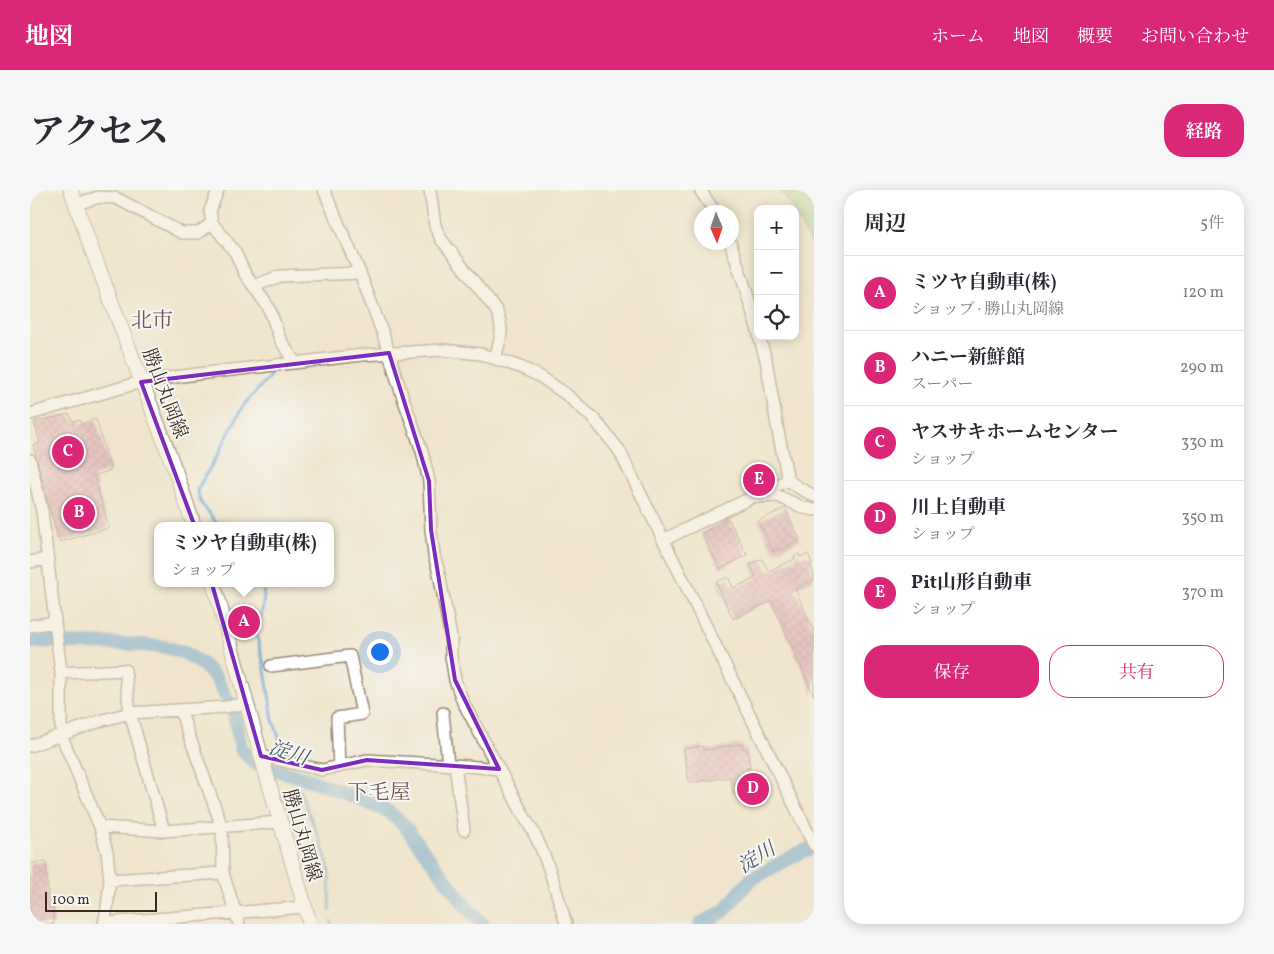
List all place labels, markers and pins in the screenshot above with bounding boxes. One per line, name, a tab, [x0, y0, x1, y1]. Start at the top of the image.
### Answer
pin: C	[52, 433, 84, 471]
pin: E	[743, 461, 775, 499]
pin: B	[63, 494, 95, 532]
pin: A	[228, 603, 260, 641]
pin: D	[737, 770, 769, 808]

